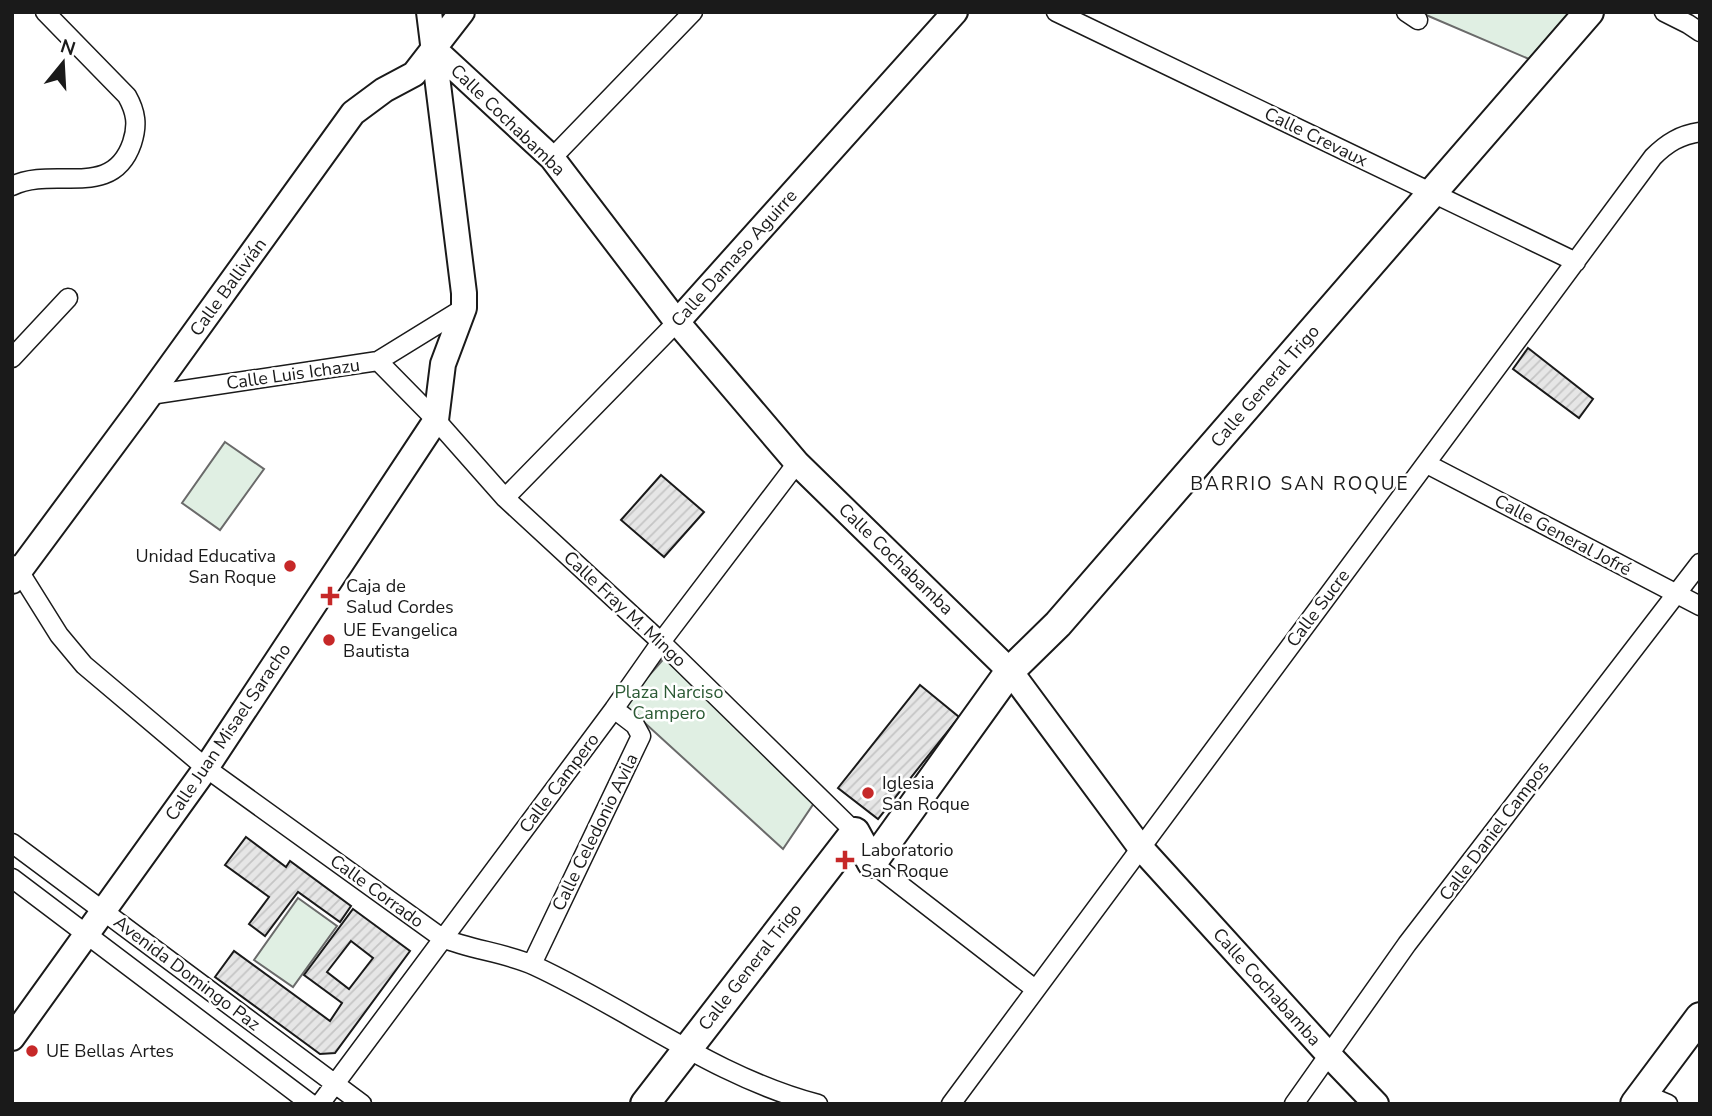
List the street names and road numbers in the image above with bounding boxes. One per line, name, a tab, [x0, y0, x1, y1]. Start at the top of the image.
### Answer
street label: Calle Cochabamba	[445, 59, 571, 181]
street label: Calle Crevaux	[1260, 102, 1372, 173]
street label: Calle Damaso Aguirre	[666, 184, 802, 332]
street label: Calle Ballivián	[184, 233, 272, 341]
street label: Calle General Trigo	[1205, 320, 1325, 452]
street label: Calle Luis Ichazu	[225, 353, 361, 395]
street label: Calle General Jofré	[1490, 489, 1636, 581]
street label: Calle Cochabamba	[833, 498, 959, 620]
street label: Calle Fray M. Mingo	[558, 546, 692, 672]
street label: Calle Sucre	[1281, 564, 1355, 652]
street label: Calle Juan Misael Saracho	[160, 639, 296, 825]
street label: Calle Campero	[514, 728, 604, 838]
street label: Calle Celedonio Avila	[546, 749, 644, 915]
street label: Calle Daniel Campos	[1434, 756, 1554, 906]
street label: Calle Corrado	[325, 849, 429, 933]
street label: Calle General Trigo	[693, 899, 807, 1035]
street label: Avenida Domingo Paz	[109, 910, 265, 1036]
street label: Calle Cochabamba	[1207, 923, 1327, 1051]

